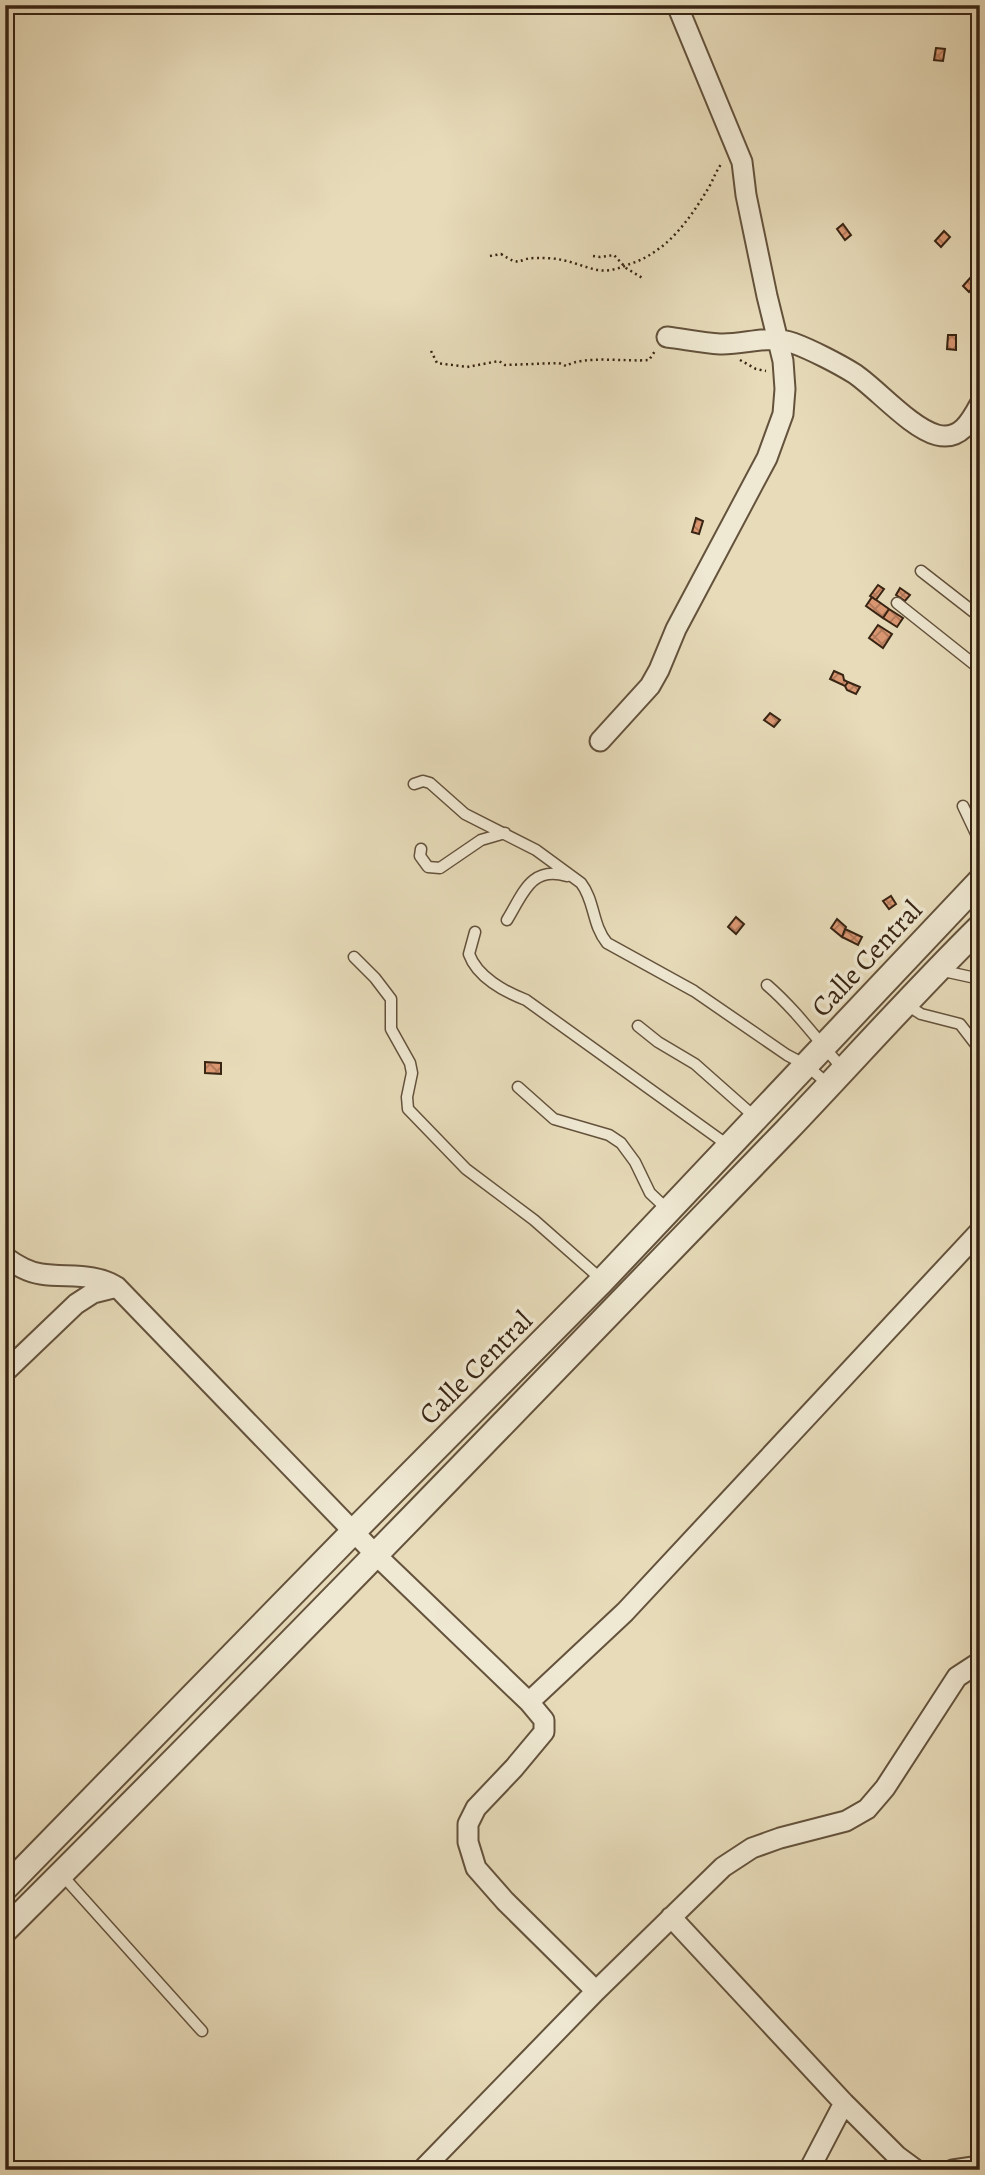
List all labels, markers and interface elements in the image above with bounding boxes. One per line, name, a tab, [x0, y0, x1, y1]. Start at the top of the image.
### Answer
street label: Calle Central	[803, 892, 931, 1025]
street label: Calle Central	[410, 1302, 541, 1433]

